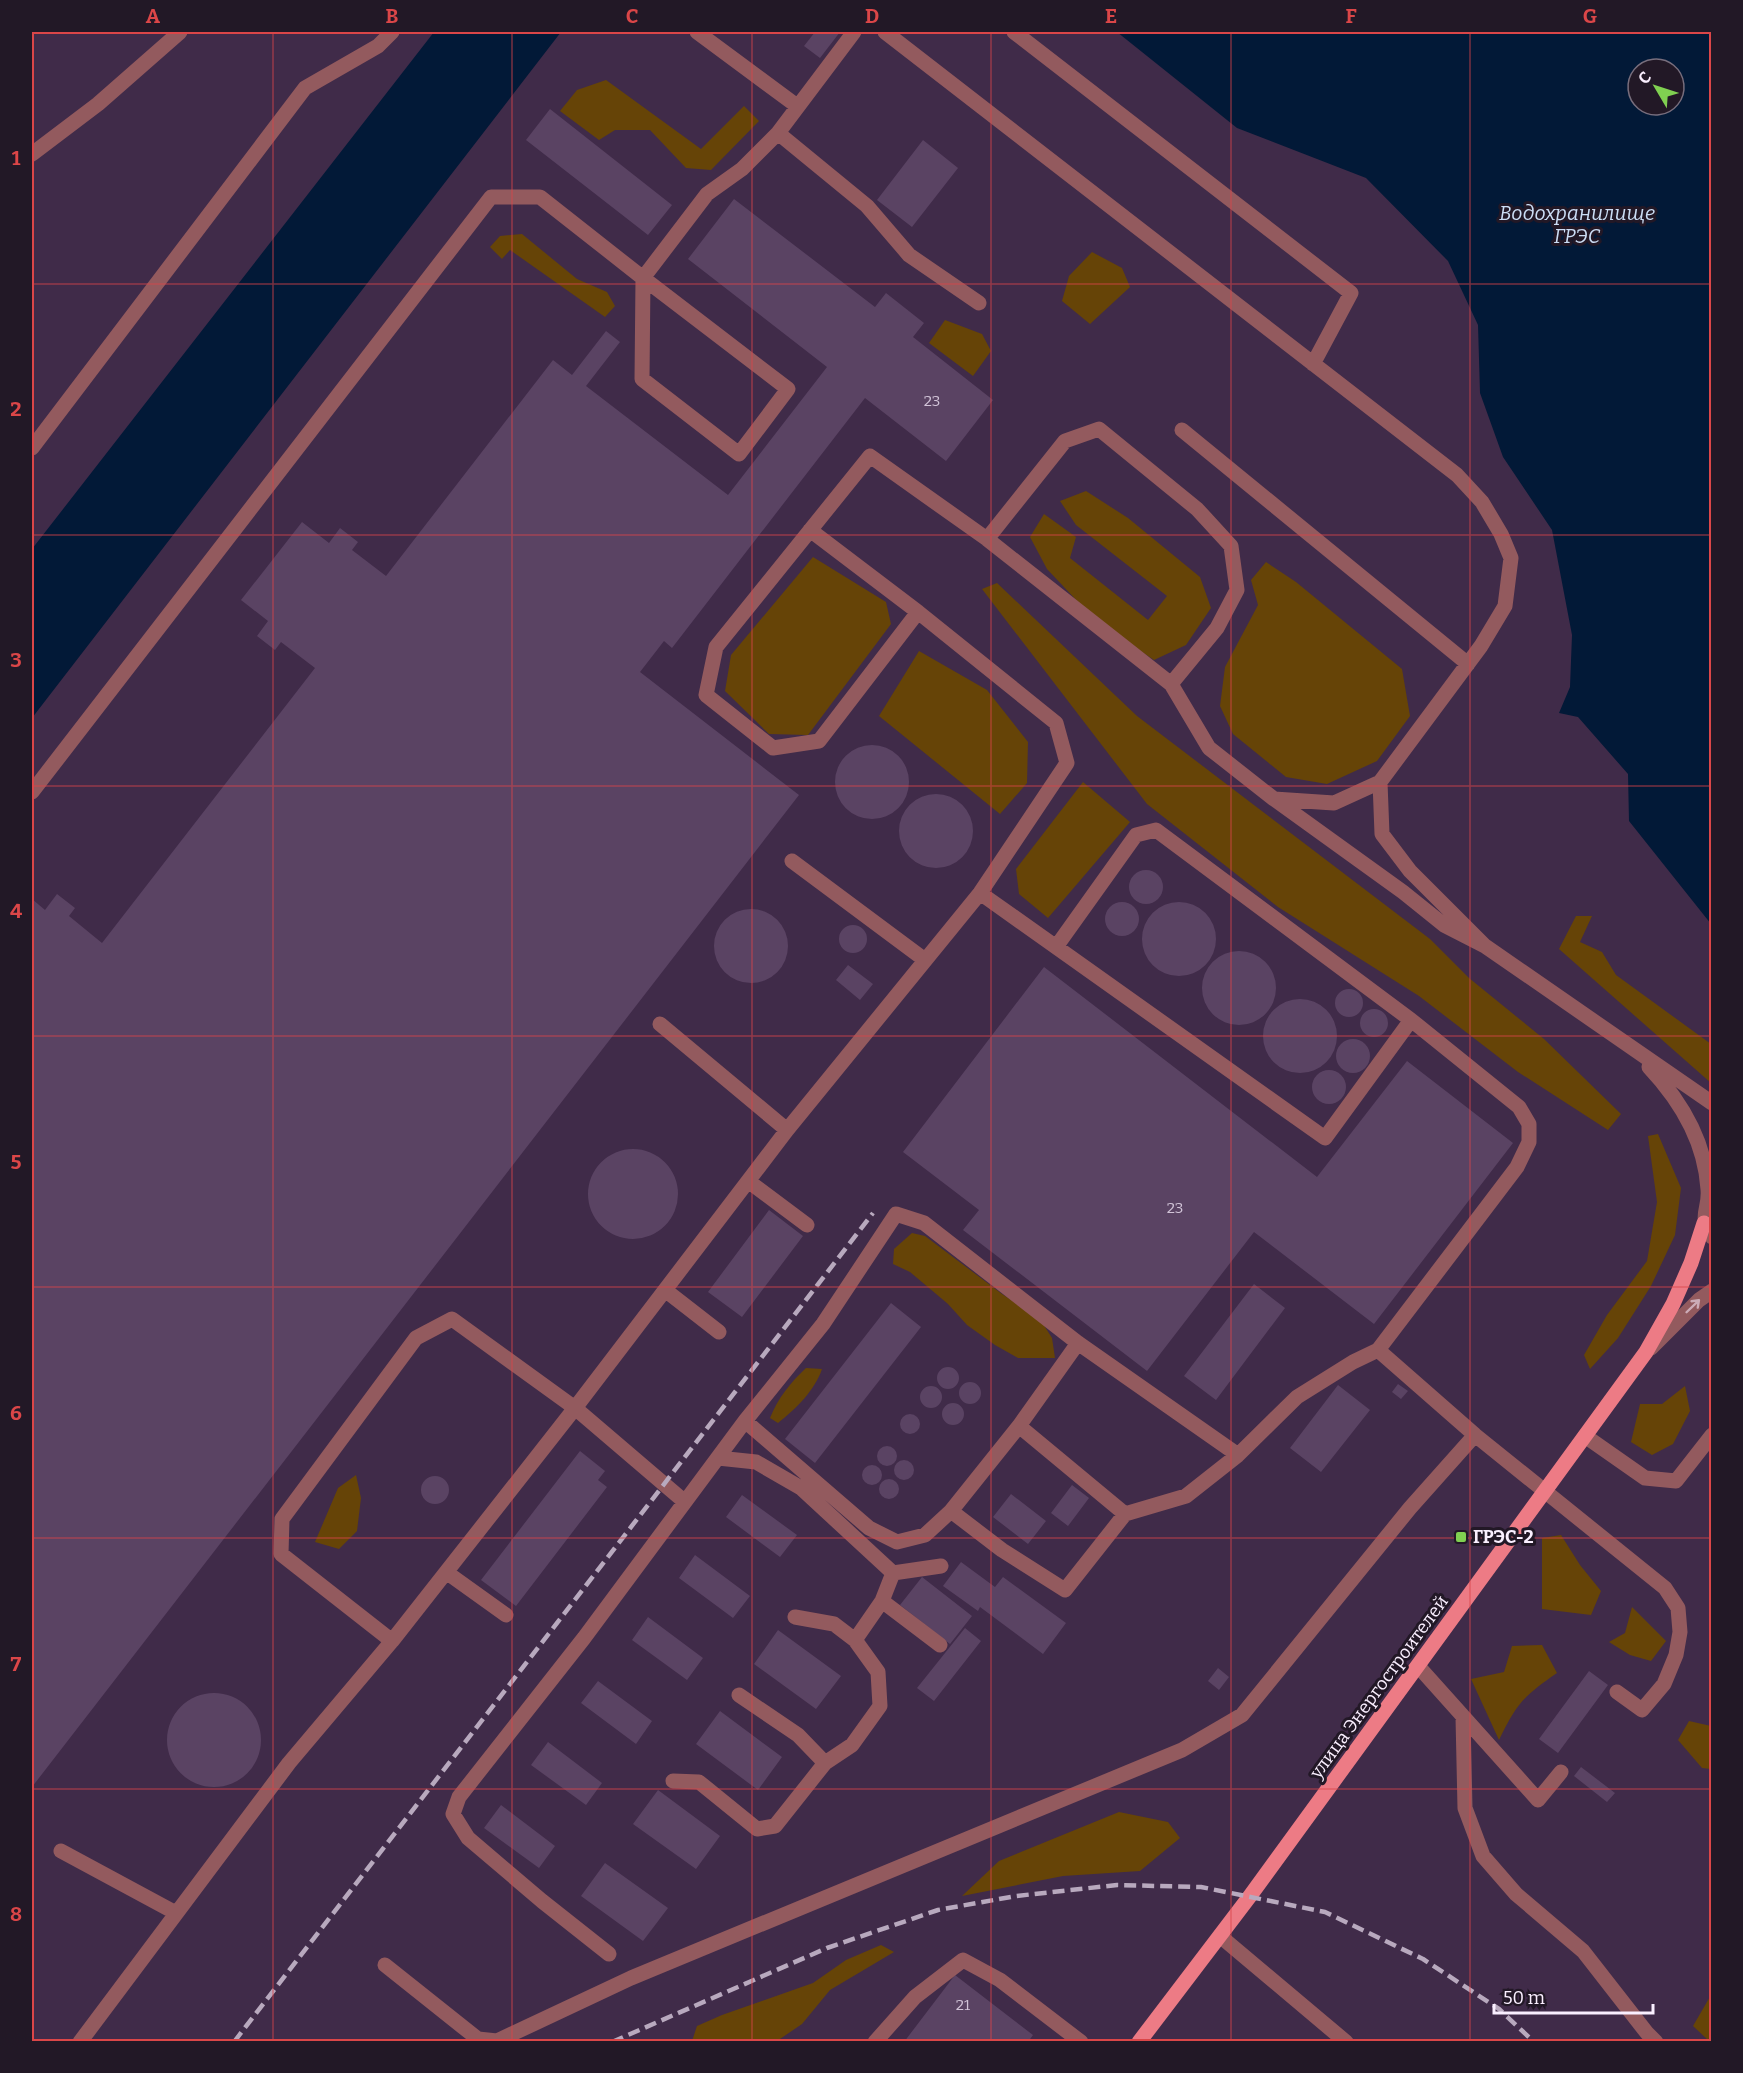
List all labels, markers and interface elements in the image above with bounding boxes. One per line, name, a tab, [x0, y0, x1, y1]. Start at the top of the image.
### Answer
text: A	[146, 4, 161, 28]
text: B	[386, 4, 399, 28]
text: C	[626, 4, 638, 28]
text: D	[865, 4, 879, 28]
text: E	[1105, 4, 1117, 28]
text: F	[1345, 4, 1357, 28]
text: G	[1583, 4, 1597, 28]
north arrow	[1626, 57, 1686, 117]
text: С	[1634, 68, 1655, 88]
text: 1	[12, 146, 21, 170]
water label: Водохранилище ГРЭС	[1499, 201, 1655, 248]
house number: 23	[924, 392, 940, 410]
text: 2	[10, 397, 22, 421]
text: 3	[10, 648, 22, 672]
text: 4	[10, 899, 22, 923]
text: 5	[11, 1150, 22, 1174]
house number: 23	[1167, 1199, 1183, 1217]
one-way arrow	[1685, 1298, 1700, 1313]
text: 6	[10, 1401, 22, 1425]
place label: ГРЭС-2	[1473, 1526, 1534, 1548]
marker: ГРЭС-2	[1454, 1530, 1468, 1544]
street label: улица Энергостроителей	[1305, 1591, 1453, 1784]
text: 7	[11, 1652, 22, 1676]
text: 8	[10, 1902, 22, 1926]
scale bar	[1494, 1977, 1653, 2015]
text: 50 m	[1503, 1987, 1545, 2009]
house number: 21	[956, 1996, 970, 2014]

